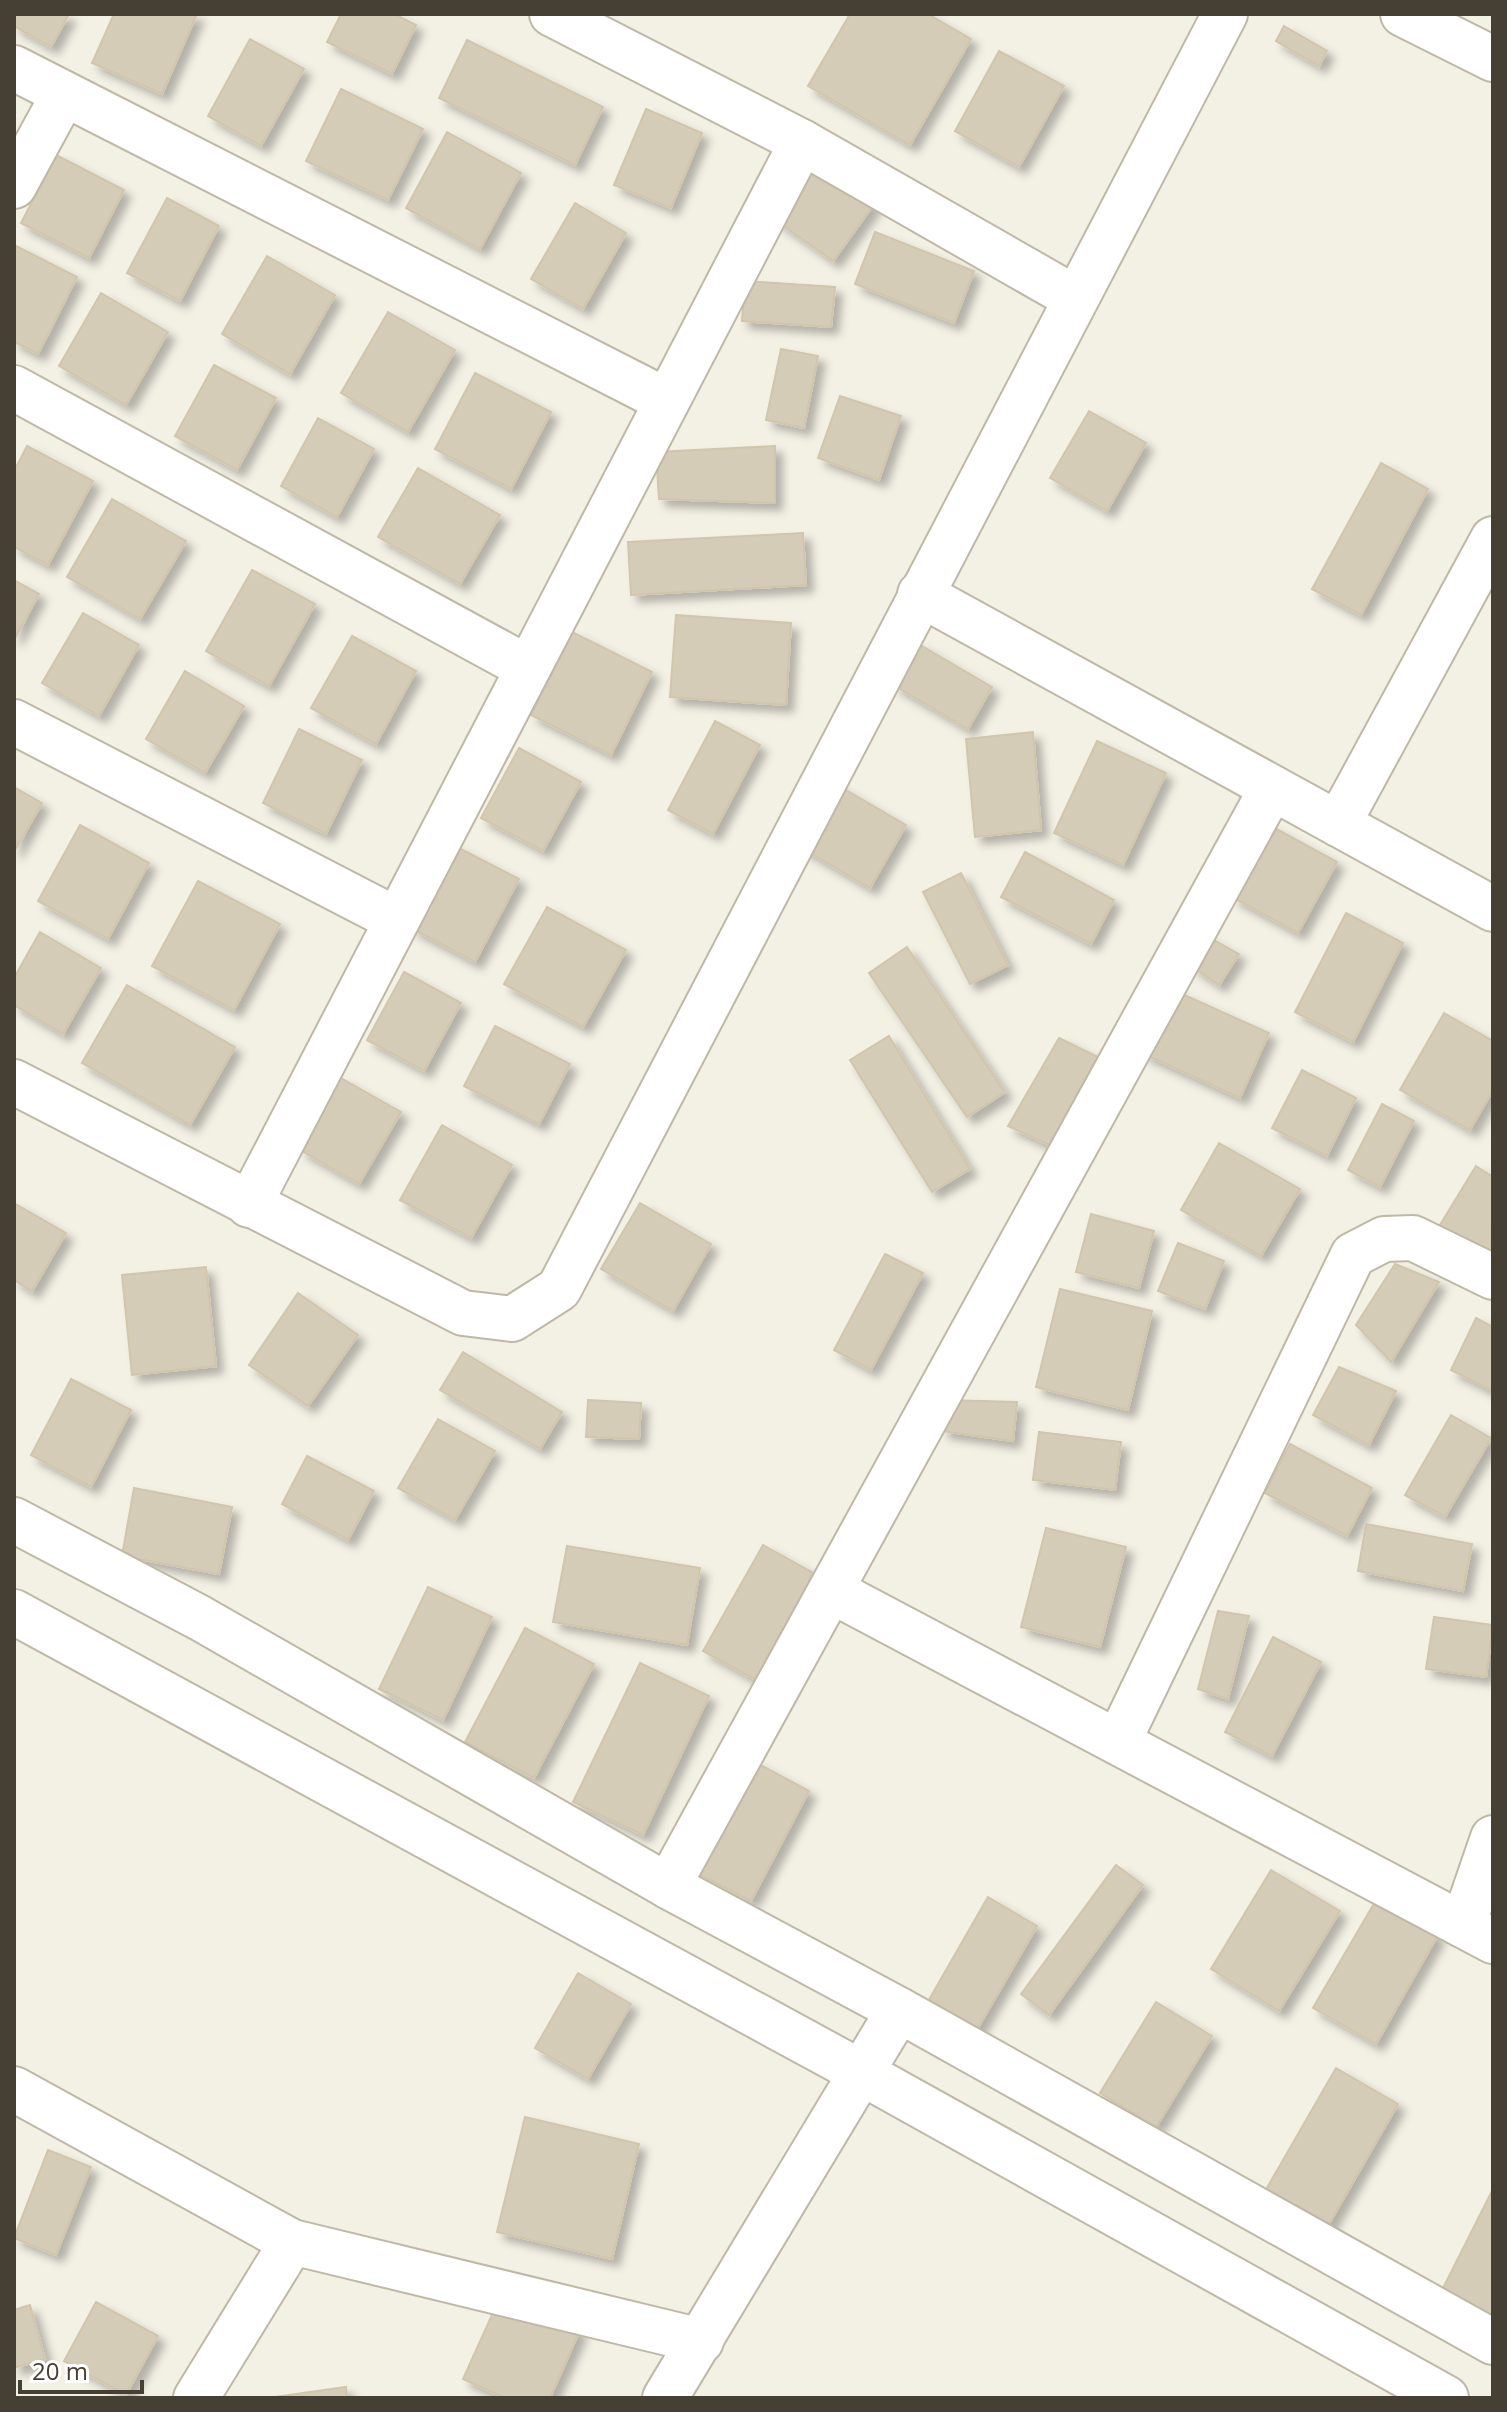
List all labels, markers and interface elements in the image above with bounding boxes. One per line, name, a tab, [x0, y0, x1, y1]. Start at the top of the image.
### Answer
scale bar	[20, 2344, 142, 2394]
text: 20 m	[32, 2354, 88, 2387]

